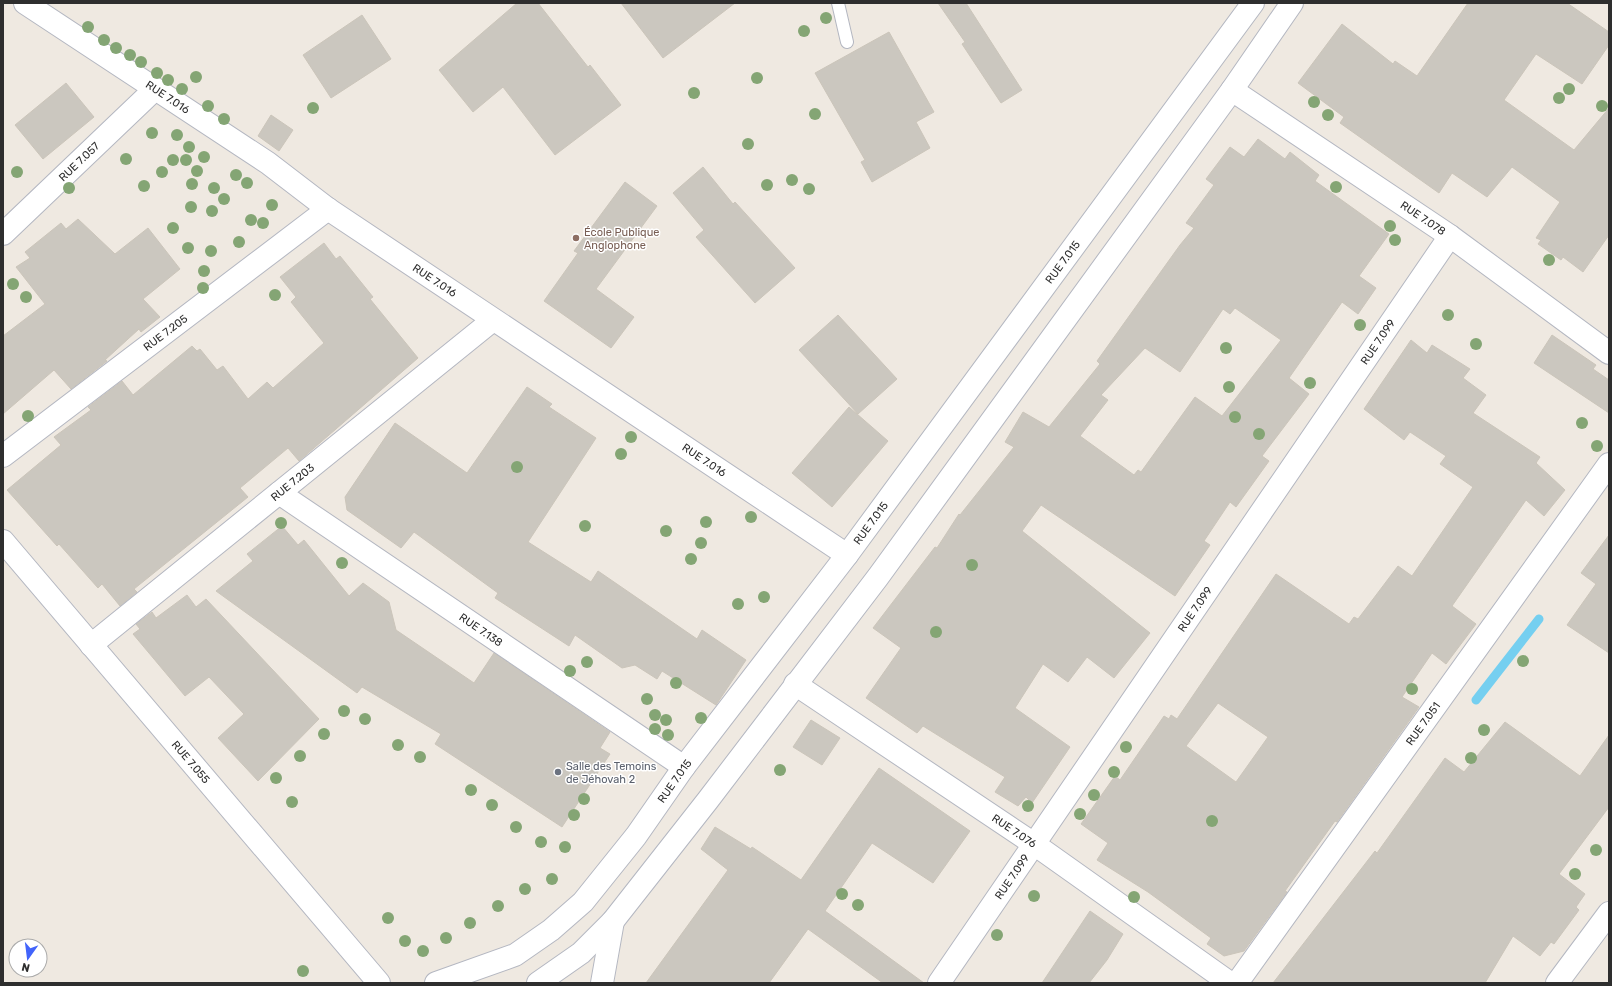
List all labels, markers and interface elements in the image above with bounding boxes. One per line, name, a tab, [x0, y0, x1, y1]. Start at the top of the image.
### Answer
street label: RUE 7.016	[143, 78, 193, 116]
street label: RUE 7.057	[56, 139, 102, 184]
street label: RUE 7.078	[1398, 198, 1448, 238]
place label: École Publique Anglophone	[584, 226, 659, 252]
marker: École Publique Anglophone	[571, 233, 581, 243]
street label: RUE 7.015	[1042, 238, 1083, 286]
street label: RUE 7.016	[410, 261, 460, 300]
street label: RUE 7.205	[141, 311, 190, 353]
street label: RUE 7.099	[1358, 317, 1398, 367]
street label: RUE 7.016	[680, 441, 729, 480]
street label: RUE 7.203	[268, 460, 317, 504]
street label: RUE 7.015	[850, 499, 891, 547]
street label: RUE 7.099	[1175, 584, 1215, 634]
street label: RUE 7.138	[457, 610, 505, 649]
street label: RUE 7.051	[1403, 700, 1443, 748]
street label: RUE 7.055	[169, 738, 213, 786]
street label: RUE 7.015	[655, 756, 694, 805]
place label: Salle des Temoins de Jéhovah 2	[566, 760, 657, 786]
marker: Salle des Temoins de Jéhovah 2	[553, 767, 563, 777]
street label: RUE 7.076	[990, 811, 1039, 851]
street label: RUE 7.099	[992, 851, 1032, 902]
north arrow	[8, 938, 48, 978]
text: N	[20, 960, 31, 974]

